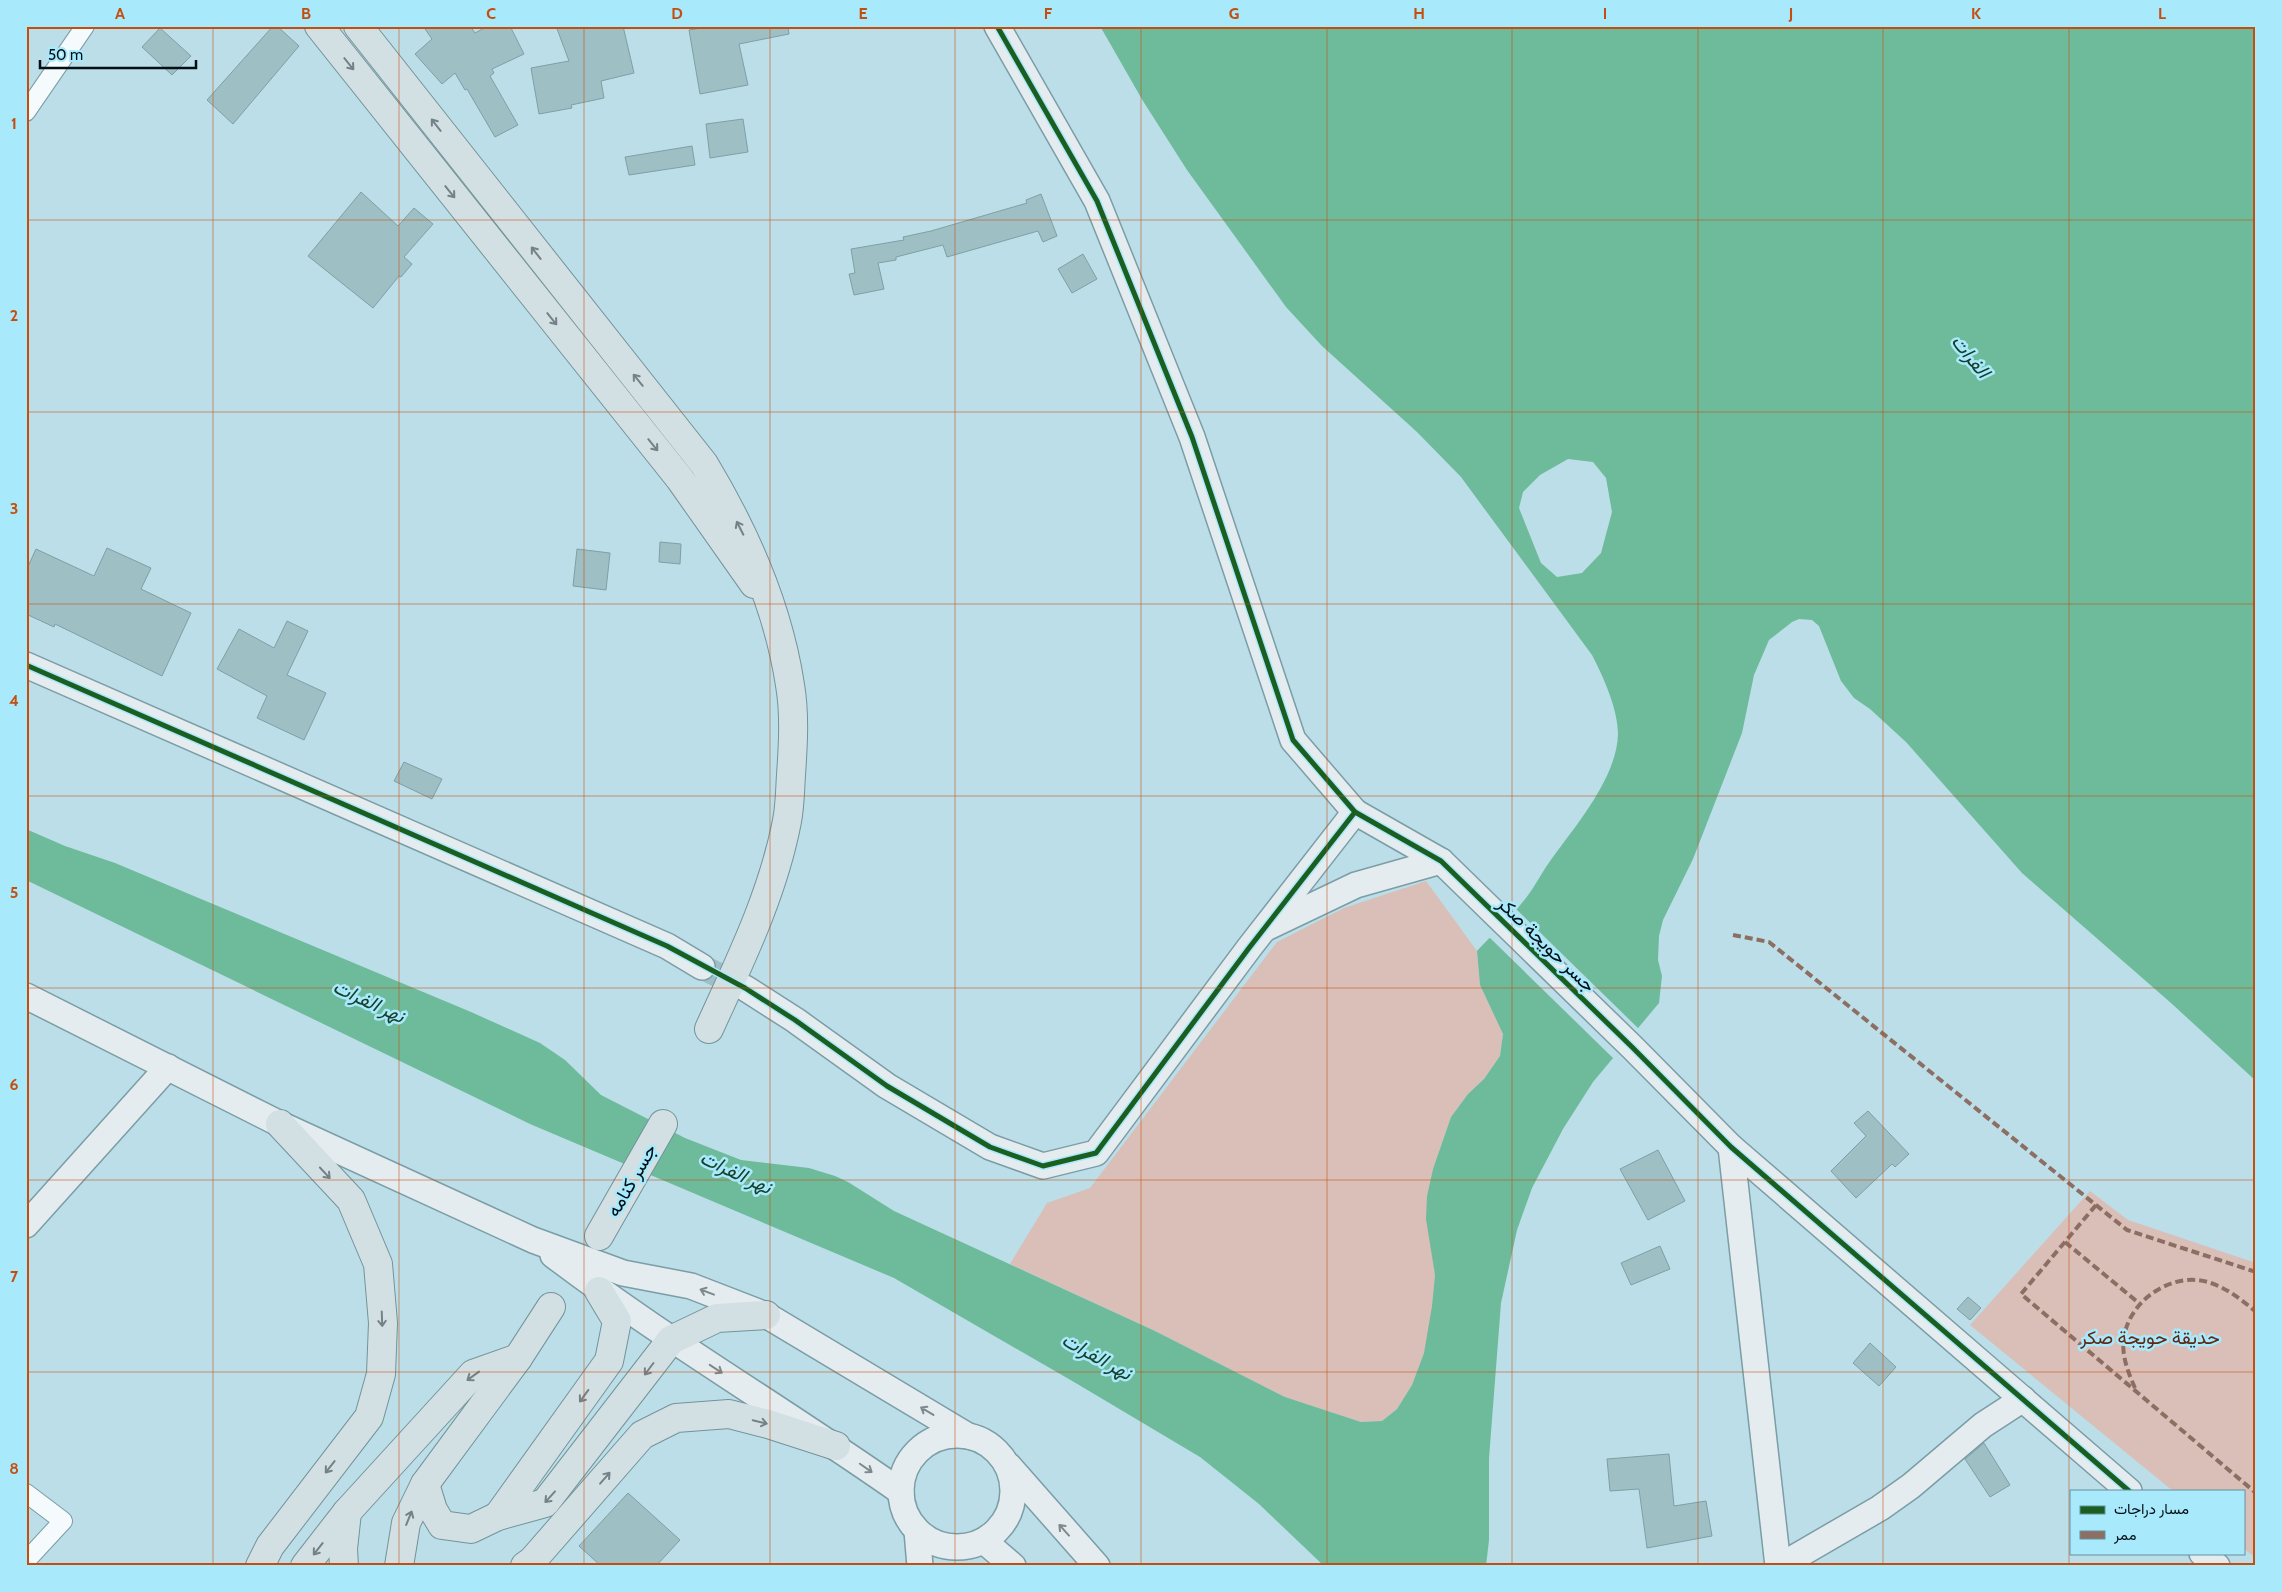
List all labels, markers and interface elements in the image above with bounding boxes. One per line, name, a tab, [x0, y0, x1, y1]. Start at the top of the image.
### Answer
text: A	[115, 4, 125, 23]
text: B	[301, 4, 311, 23]
text: C	[486, 4, 496, 23]
text: D	[671, 4, 683, 23]
text: E	[858, 4, 868, 23]
text: F	[1044, 4, 1053, 23]
text: G	[1229, 4, 1239, 23]
text: H	[1413, 4, 1425, 23]
text: I	[1603, 4, 1607, 23]
text: J	[1788, 4, 1793, 23]
text: K	[1971, 4, 1981, 23]
text: L	[2158, 4, 2166, 23]
scale bar	[40, 38, 196, 70]
text: 50 m	[48, 46, 83, 64]
one-way arrow	[344, 58, 355, 71]
text: 1	[11, 114, 17, 133]
one-way arrow	[430, 119, 441, 132]
one-way arrow	[445, 185, 456, 198]
one-way arrow	[531, 246, 541, 260]
text: 2	[10, 306, 18, 325]
one-way arrow	[546, 312, 557, 325]
water label: الفرات	[1946, 329, 1997, 385]
one-way arrow	[632, 374, 643, 387]
one-way arrow	[648, 439, 659, 452]
text: 3	[10, 499, 18, 518]
one-way arrow	[735, 520, 745, 535]
text: 4	[9, 691, 19, 710]
text: 5	[10, 883, 18, 902]
street label: جسر حويجة صكر	[1492, 891, 1600, 997]
water label: نهر الفرات	[329, 974, 410, 1029]
text: 6	[10, 1075, 19, 1094]
street label: جسر كنامه	[601, 1140, 661, 1221]
water label: نهر الفرات	[696, 1145, 777, 1200]
one-way arrow	[319, 1166, 331, 1179]
text: 7	[10, 1267, 19, 1286]
one-way arrow	[700, 1287, 715, 1297]
one-way arrow	[377, 1311, 387, 1327]
park label: حديقة حويجة صكر	[2079, 1326, 2220, 1349]
water label: نهر الفرات	[1057, 1327, 1137, 1386]
one-way arrow	[644, 1362, 654, 1376]
one-way arrow	[709, 1364, 723, 1374]
one-way arrow	[466, 1371, 480, 1381]
one-way arrow	[579, 1388, 589, 1402]
one-way arrow	[920, 1405, 934, 1415]
one-way arrow	[751, 1418, 767, 1427]
text: 8	[9, 1459, 19, 1478]
one-way arrow	[325, 1460, 336, 1473]
one-way arrow	[859, 1463, 873, 1473]
one-way arrow	[599, 1471, 610, 1484]
one-way arrow	[544, 1490, 556, 1503]
legend	[2070, 1490, 2244, 1554]
text: مسار دراجات	[2114, 1500, 2189, 1518]
one-way arrow	[405, 1511, 414, 1526]
one-way arrow	[1058, 1523, 1070, 1536]
text: ممر	[2113, 1526, 2136, 1544]
one-way arrow	[313, 1542, 324, 1555]

